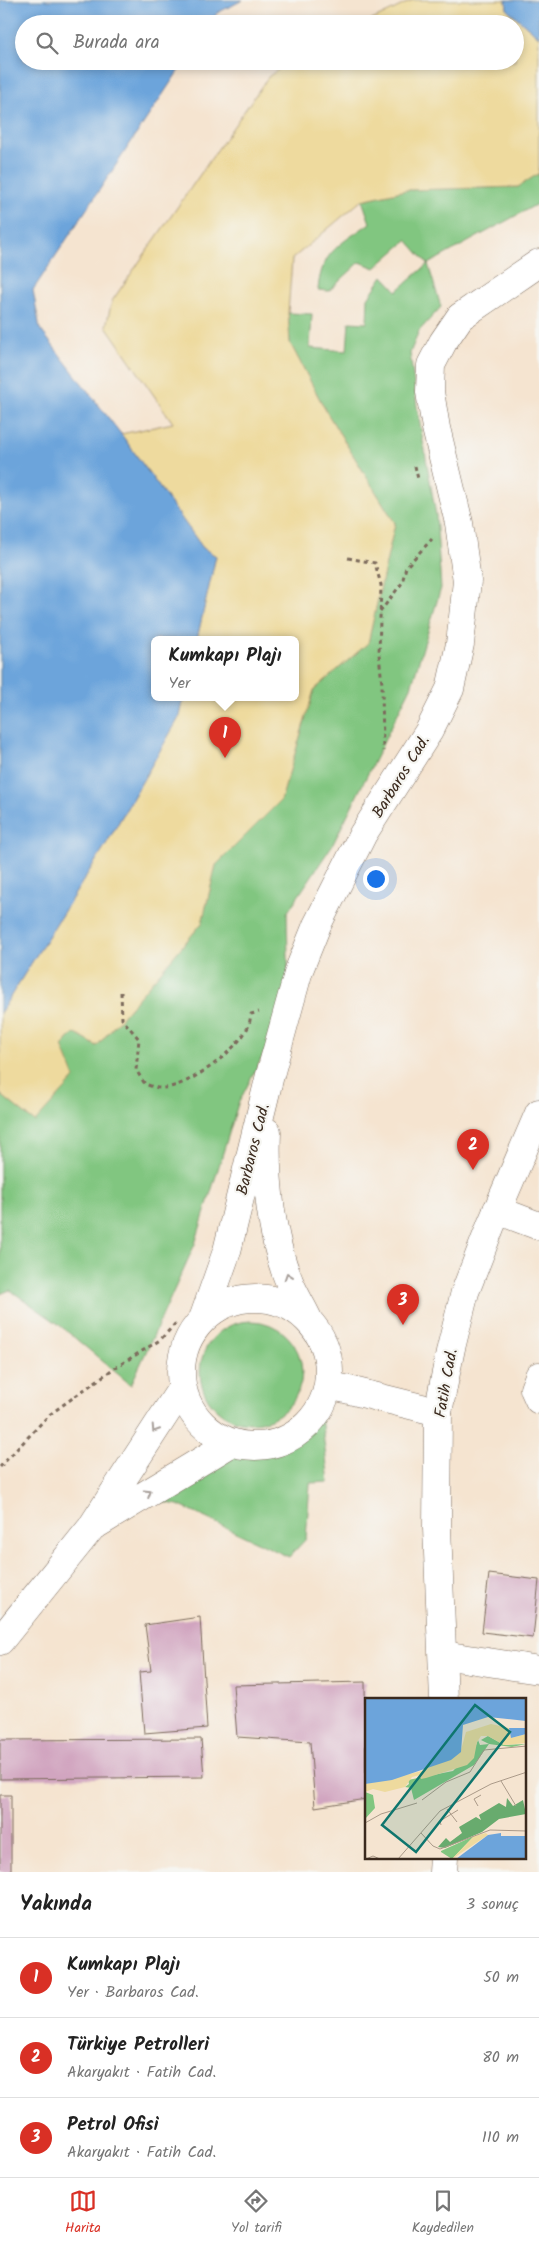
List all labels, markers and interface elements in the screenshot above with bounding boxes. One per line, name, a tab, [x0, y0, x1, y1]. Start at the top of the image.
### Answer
search box	[15, 15, 524, 70]
text: Burada ara	[73, 28, 160, 58]
icon: search	[33, 29, 61, 57]
popup	[151, 636, 299, 701]
text: Kumkapı Plajı	[169, 641, 281, 671]
text: Yer	[169, 671, 190, 696]
pin: 1	[209, 717, 241, 758]
street label: Barbaros Cad.	[366, 731, 437, 823]
your location	[363, 866, 389, 892]
street label: Barbaros Cad.	[230, 1101, 277, 1198]
pin: 2	[457, 1129, 489, 1170]
one-way arrow	[284, 1273, 294, 1281]
pin: 3	[387, 1284, 419, 1325]
street label: Fatih Cad.	[428, 1347, 465, 1420]
one-way arrow	[152, 1423, 162, 1432]
one-way arrow	[143, 1490, 152, 1500]
inset map	[365, 1698, 526, 1860]
text: Yakında	[20, 1888, 92, 1921]
text: 3 sonuç	[466, 1892, 519, 1917]
text: Kumkapı Plajı	[67, 1950, 180, 1980]
text: 1	[34, 1965, 38, 1990]
text: 50 m	[483, 1965, 519, 1990]
text: Yer · Barbaros Cad.	[67, 1980, 199, 2005]
text: Türkiye Petrolleri	[67, 2030, 209, 2060]
text: 2	[31, 2045, 41, 2070]
text: 80 m	[482, 2045, 519, 2070]
text: Akaryakıt · Fatih Cad.	[67, 2060, 216, 2085]
text: Petrol Ofisi	[67, 2110, 159, 2140]
text: 3	[32, 2125, 40, 2150]
text: 110 m	[482, 2125, 519, 2150]
text: Akaryakıt · Fatih Cad.	[67, 2140, 216, 2165]
tab: Harita	[65, 2187, 101, 2239]
tab: Yol tarifi	[231, 2187, 282, 2239]
tab: Kaydedilen	[412, 2187, 474, 2239]

